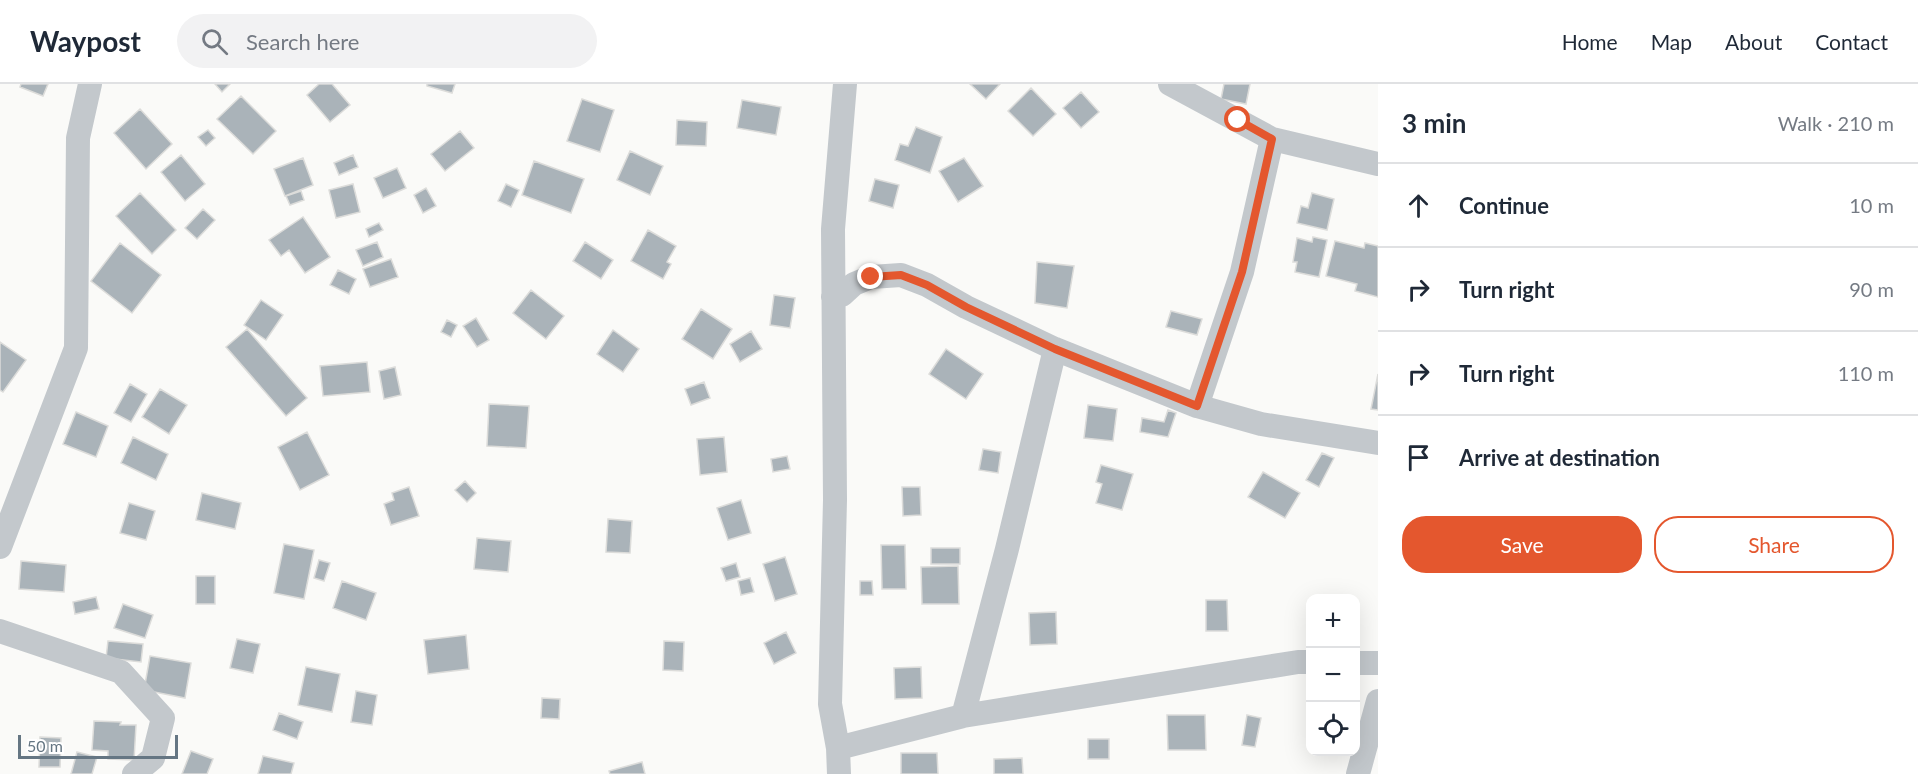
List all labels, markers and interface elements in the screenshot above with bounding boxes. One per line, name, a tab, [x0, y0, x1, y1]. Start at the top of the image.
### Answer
search box	[177, 14, 597, 68]
text: Waypost	[30, 24, 141, 58]
icon: search	[198, 25, 231, 58]
text: Search here	[246, 28, 359, 55]
text: Home	[1562, 29, 1618, 54]
text: Map	[1651, 29, 1692, 54]
text: About	[1725, 29, 1782, 54]
text: Contact	[1815, 29, 1888, 54]
route start	[1224, 106, 1250, 132]
text: 3 min	[1402, 107, 1466, 139]
text: Walk · 210 m	[1778, 111, 1894, 135]
icon: ahead	[1402, 189, 1435, 222]
text: Continue	[1459, 192, 1549, 219]
text: 10 m	[1849, 193, 1894, 217]
route end	[857, 263, 883, 289]
icon: right	[1402, 273, 1435, 306]
text: Turn right	[1459, 276, 1554, 303]
text: 90 m	[1849, 277, 1894, 301]
icon: right	[1402, 357, 1435, 390]
text: Turn right	[1459, 360, 1554, 387]
text: 110 m	[1838, 361, 1894, 385]
icon: arrive	[1402, 441, 1435, 474]
text: Arrive at destination	[1459, 444, 1660, 471]
button: Save	[1402, 516, 1642, 573]
button: Share	[1654, 516, 1894, 573]
map controls	[1306, 594, 1360, 756]
button: +	[1306, 594, 1360, 648]
button: −	[1306, 648, 1360, 702]
button: locate	[1306, 702, 1360, 756]
scale bar	[18, 732, 178, 760]
text: 50 m	[27, 736, 63, 755]

